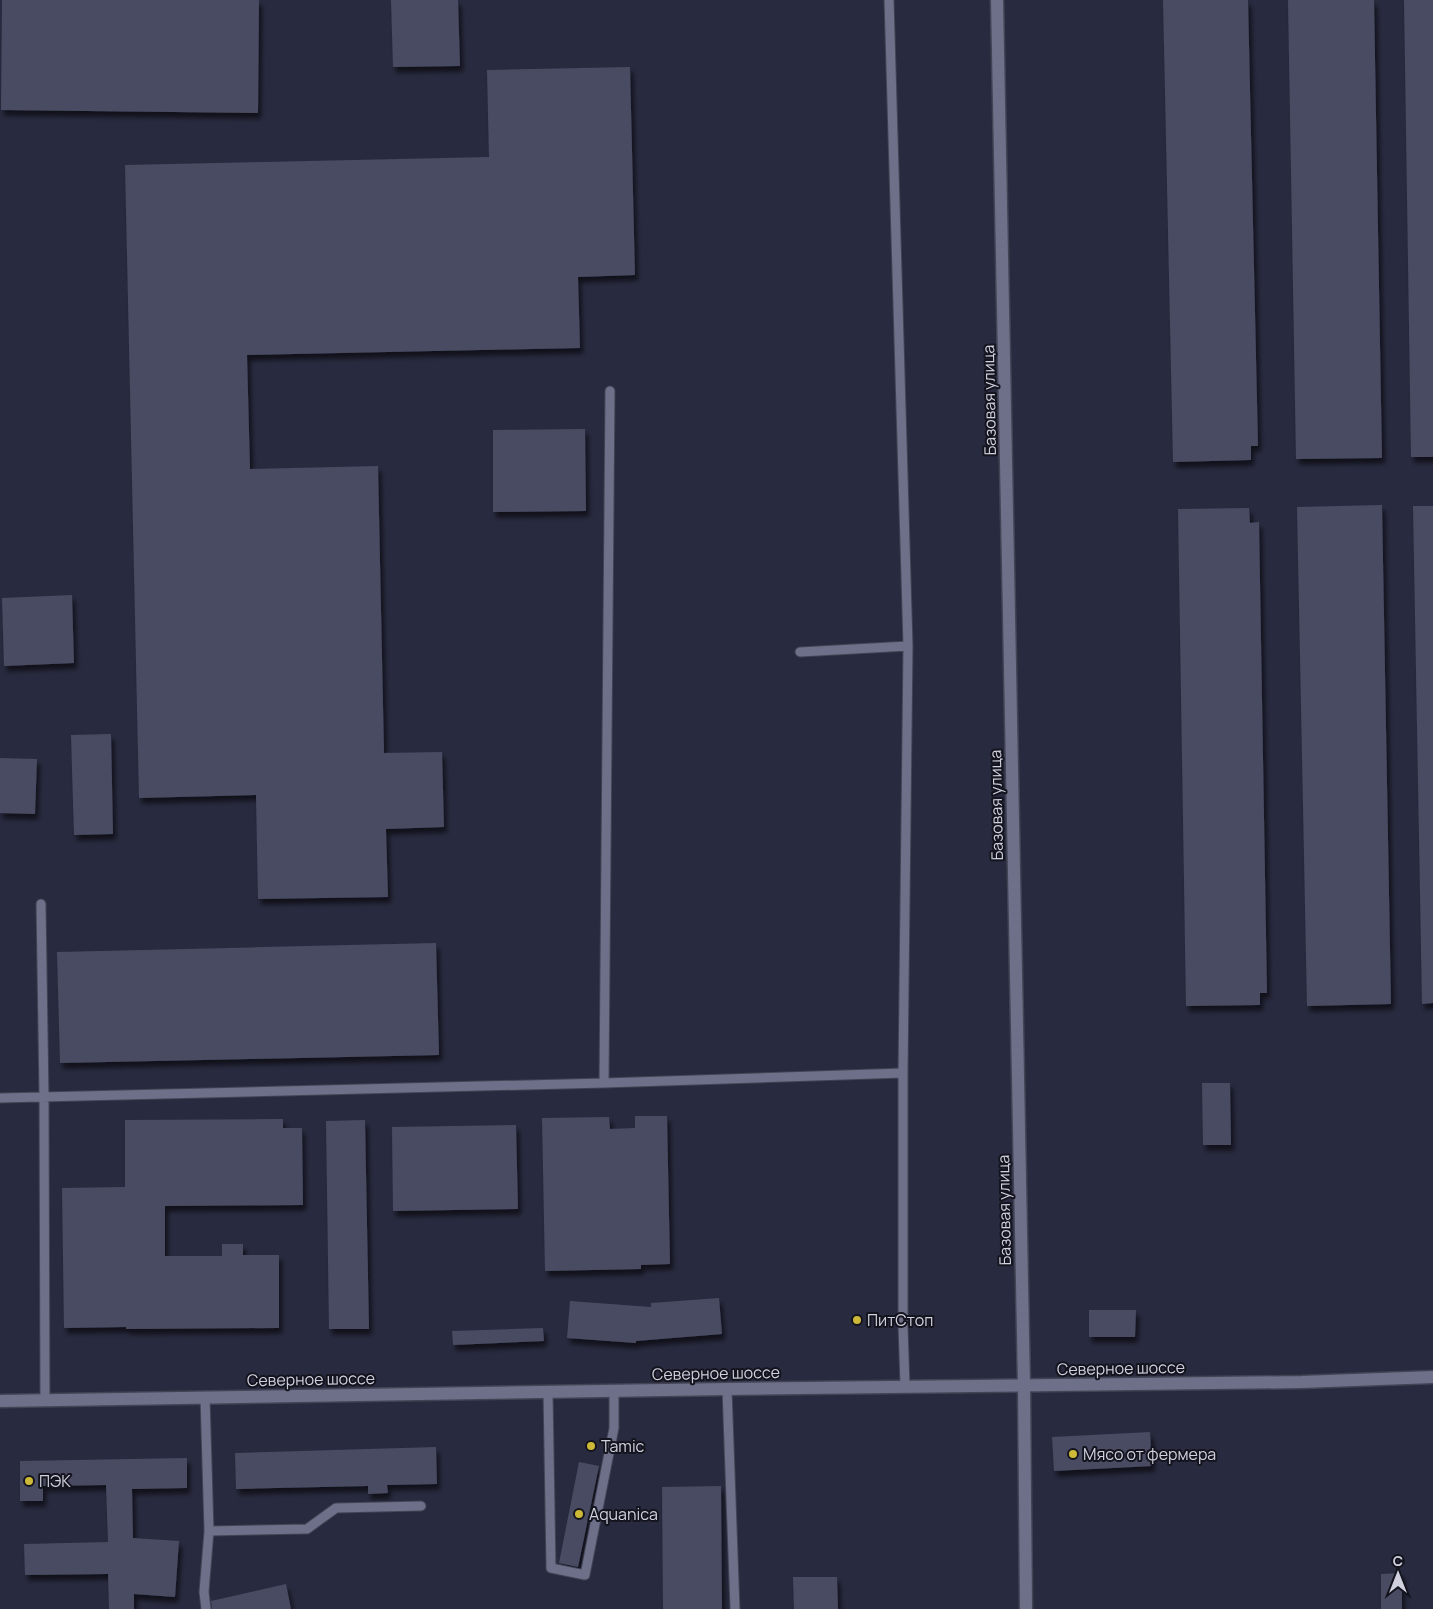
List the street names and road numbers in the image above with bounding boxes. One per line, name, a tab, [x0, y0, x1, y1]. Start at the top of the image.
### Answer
street label: Базовая улица	[977, 344, 1001, 456]
street label: Базовая улица	[984, 749, 1008, 861]
street label: Базовая улица	[992, 1154, 1016, 1266]
street label: Северное шоссе	[1057, 1356, 1185, 1380]
street label: Северное шоссе	[652, 1361, 780, 1385]
street label: Северное шоссе	[247, 1367, 375, 1391]

